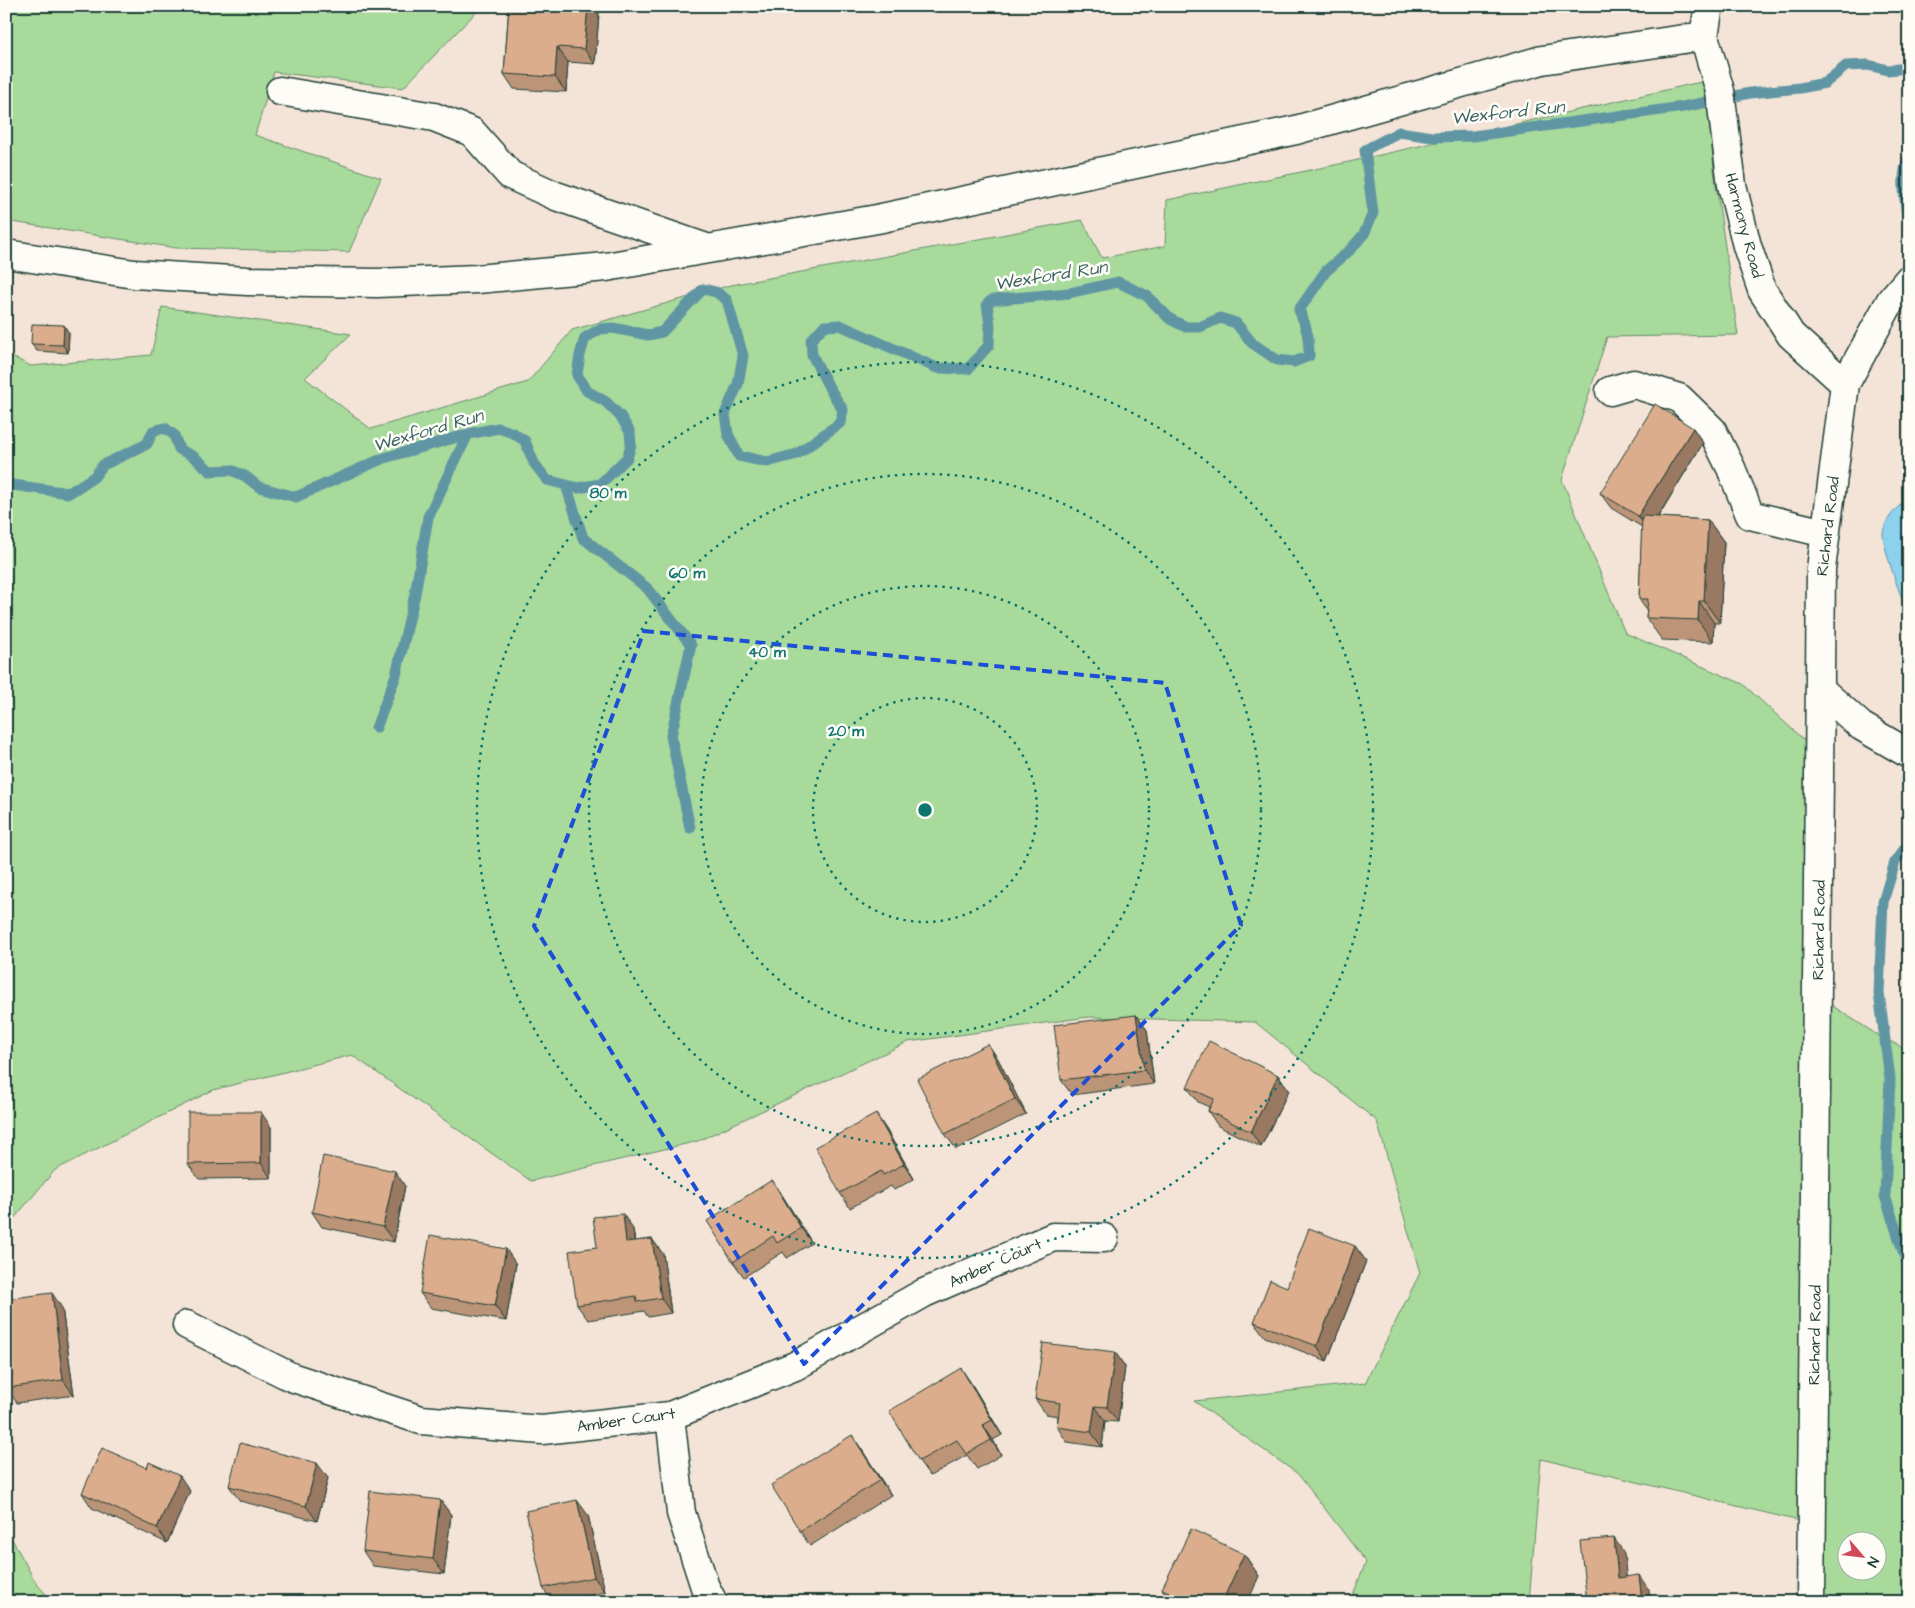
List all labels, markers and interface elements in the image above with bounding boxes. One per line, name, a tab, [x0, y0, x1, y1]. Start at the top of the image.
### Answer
water label: Wexford Run	[1450, 94, 1568, 131]
street label: Harmony Road	[1718, 170, 1769, 281]
water label: Wexford Run	[993, 254, 1111, 297]
water label: Wexford Run	[370, 402, 488, 458]
street label: Richard Road	[1811, 475, 1845, 577]
text: 80 m	[590, 483, 627, 504]
text: 60 m	[669, 563, 706, 584]
text: 40 m	[748, 642, 786, 663]
text: 20 m	[827, 721, 864, 742]
centre of rings	[916, 801, 934, 819]
street label: Richard Road	[1807, 880, 1831, 980]
street label: Amber Court	[946, 1232, 1046, 1293]
street label: Richard Road	[1803, 1285, 1827, 1385]
street label: Amber Court	[575, 1402, 677, 1438]
north arrow	[1838, 1530, 1888, 1580]
text: N	[1862, 1553, 1883, 1570]

